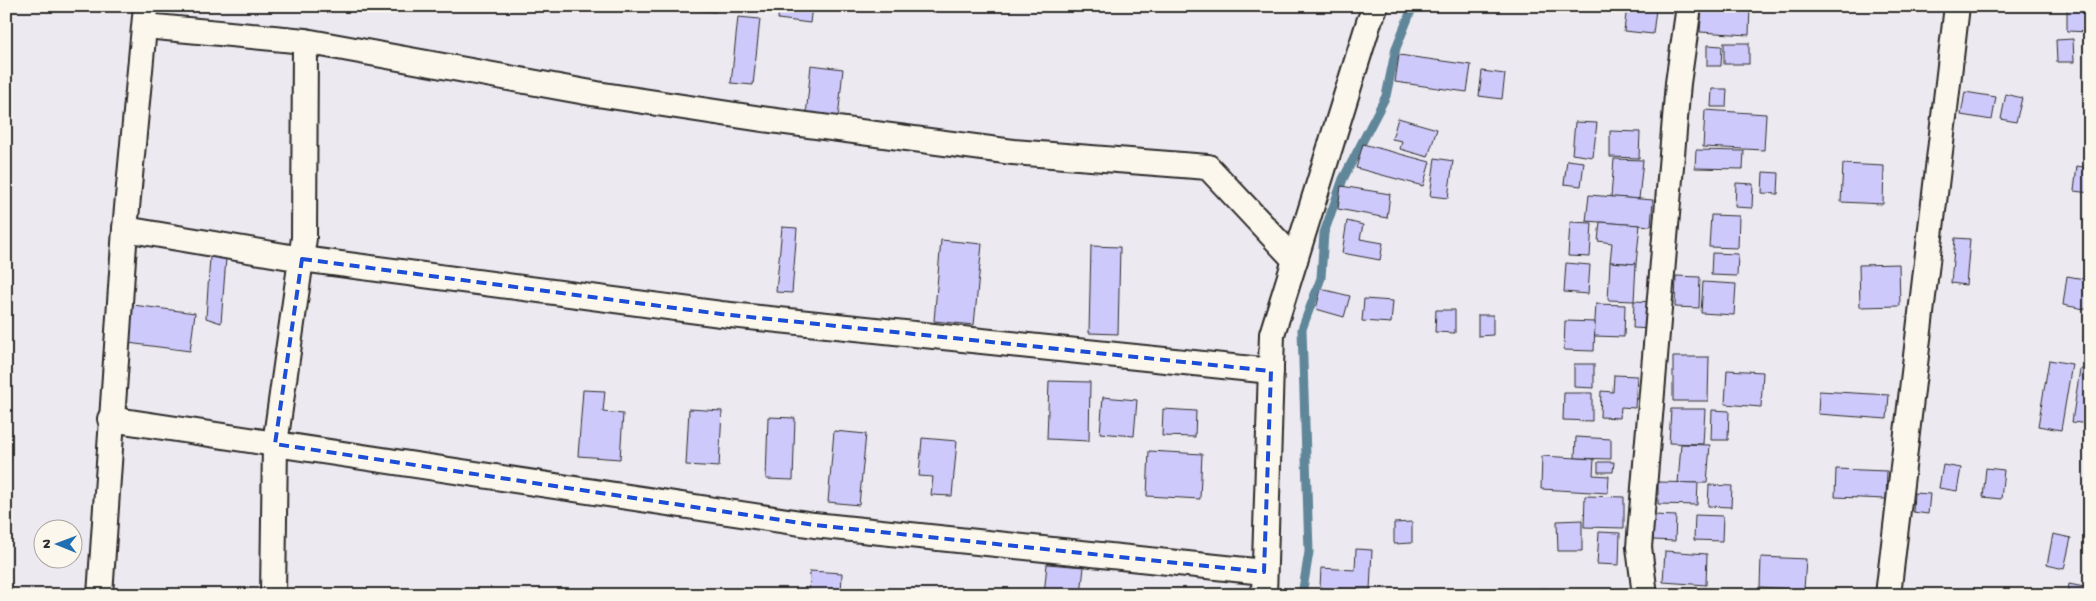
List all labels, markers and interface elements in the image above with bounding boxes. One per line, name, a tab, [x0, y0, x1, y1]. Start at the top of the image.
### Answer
north arrow	[32, 518, 82, 568]
text: N	[39, 539, 56, 549]

